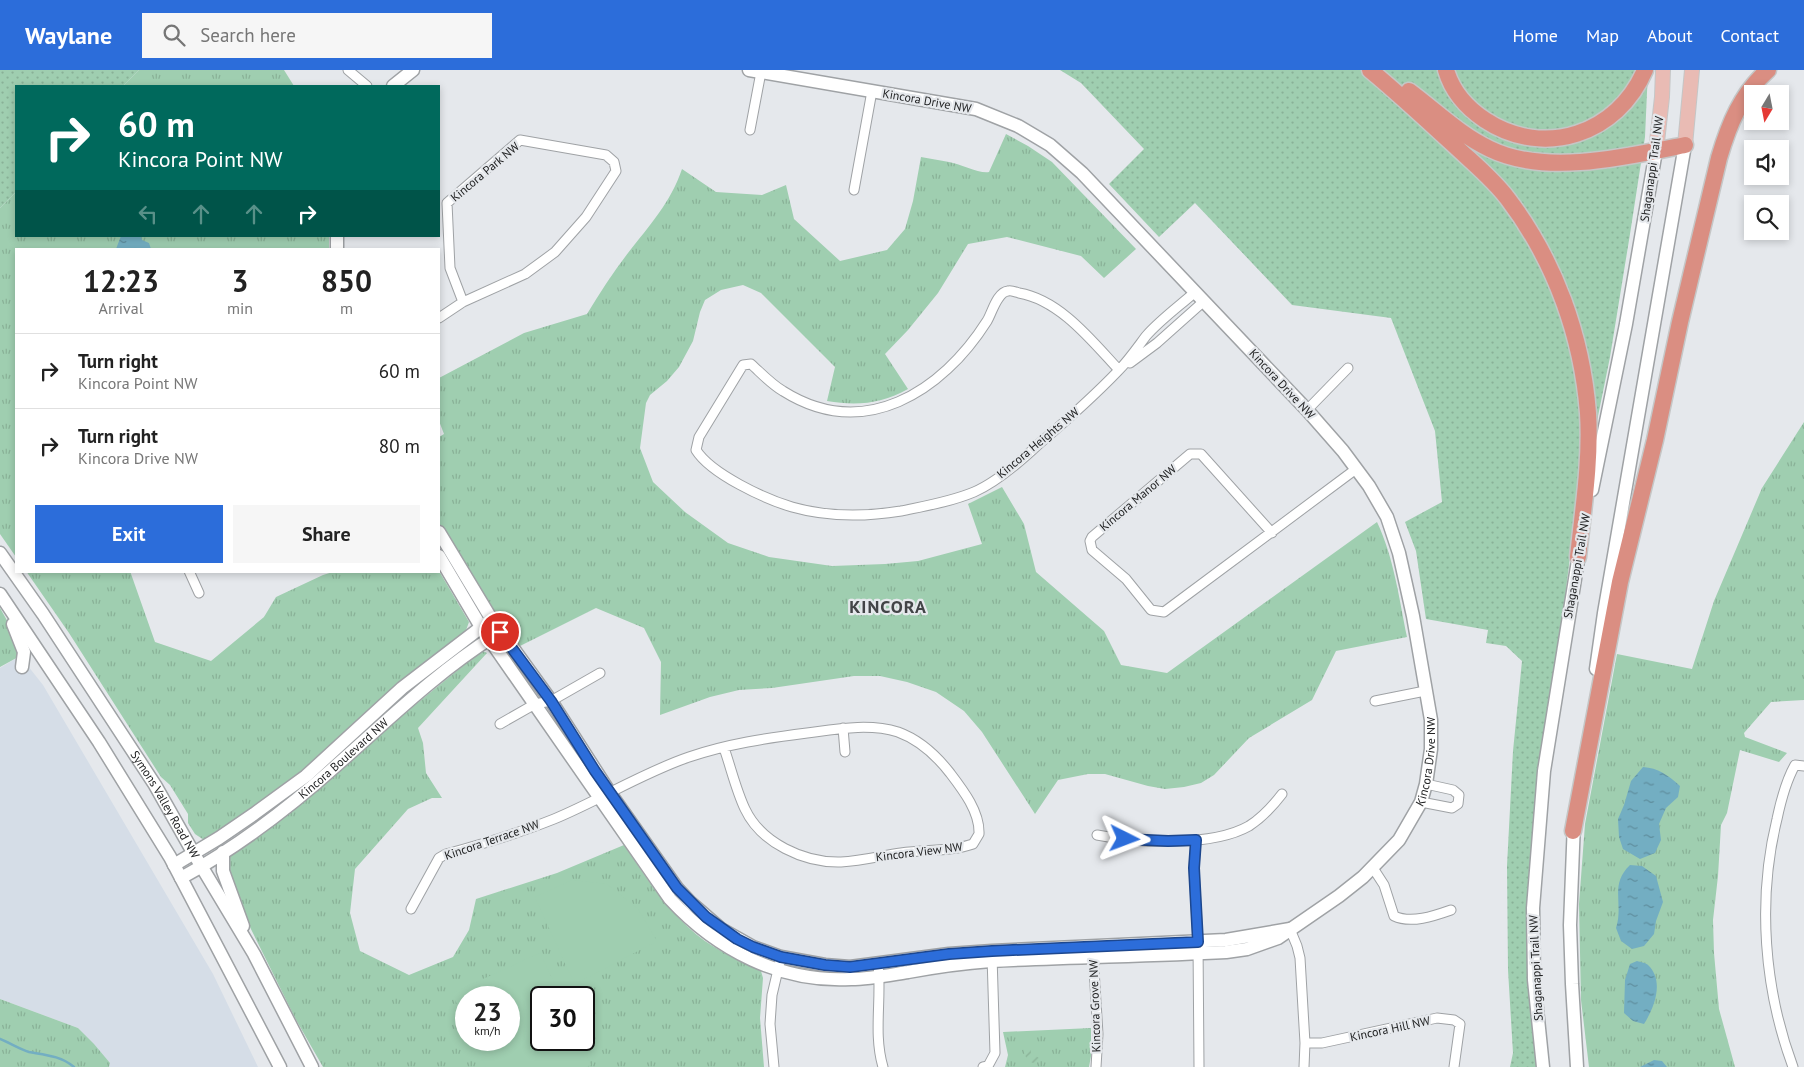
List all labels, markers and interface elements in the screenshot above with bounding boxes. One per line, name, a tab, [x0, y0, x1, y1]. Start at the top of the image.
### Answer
search box	[142, 13, 492, 58]
text: Waylane	[25, 20, 112, 51]
icon: search	[160, 21, 188, 49]
text: Search here	[200, 23, 296, 47]
text: Home	[1512, 24, 1558, 47]
text: Map	[1586, 24, 1619, 47]
text: About	[1647, 24, 1693, 47]
text: Contact	[1721, 24, 1779, 47]
street label: Kincora Drive NW	[881, 85, 973, 116]
north arrow	[1744, 85, 1789, 130]
map controls	[1744, 85, 1789, 240]
text: 60 m	[118, 101, 195, 147]
icon: right	[35, 105, 100, 170]
street label: Shaganappi Trail NW	[1637, 115, 1666, 223]
street label: Kincora Park NW	[447, 139, 522, 205]
button: sound	[1744, 140, 1789, 185]
text: Kincora Point NW	[118, 145, 282, 173]
button: search	[1744, 195, 1789, 240]
icon: left	[134, 200, 162, 228]
icon: ahead	[187, 200, 215, 228]
icon: ahead	[240, 200, 268, 228]
icon: right	[293, 200, 321, 228]
text: 12:23	[83, 261, 159, 300]
text: 3	[232, 261, 249, 300]
text: 850	[321, 261, 372, 300]
text: Arrival	[99, 298, 143, 318]
text: min	[227, 298, 253, 318]
text: m	[340, 298, 353, 318]
street label: Kincora Drive NW	[1246, 346, 1319, 422]
text: Turn right	[78, 349, 158, 373]
icon: right	[35, 357, 63, 385]
text: 60 m	[379, 359, 420, 383]
text: Kincora Point NW	[78, 373, 198, 393]
street label: Kincora Heights NW	[994, 404, 1082, 481]
text: Turn right	[78, 424, 158, 448]
icon: right	[35, 432, 63, 460]
text: 80 m	[379, 434, 420, 458]
text: Kincora Drive NW	[78, 448, 198, 468]
street label: Kincora Manor NW	[1096, 461, 1179, 534]
button: Exit	[35, 505, 223, 563]
button: Share	[233, 505, 420, 563]
street label: Shaganappi Trail NW	[1560, 512, 1593, 620]
district label: KINCORA	[849, 595, 927, 618]
pin	[479, 611, 521, 653]
icon: arrive	[486, 618, 514, 646]
street label: Kincora Boulevard NW	[295, 715, 391, 802]
street label: Kincora Drive NW	[1412, 717, 1438, 809]
street label: Symons Valley Road NW	[128, 748, 203, 861]
position arrow	[1098, 812, 1150, 864]
street label: Kincora Terrace NW	[442, 816, 541, 863]
street label: Kincora View NW	[875, 839, 963, 864]
street label: Shaganappi Trail NW	[1525, 915, 1546, 1021]
street label: Kincora Grove NW	[1085, 959, 1104, 1053]
speed limit sign: 30	[530, 986, 595, 1051]
text: 23	[473, 996, 502, 1028]
street label: Kincora Hill NW	[1349, 1013, 1431, 1044]
text: km/h	[474, 1023, 501, 1038]

